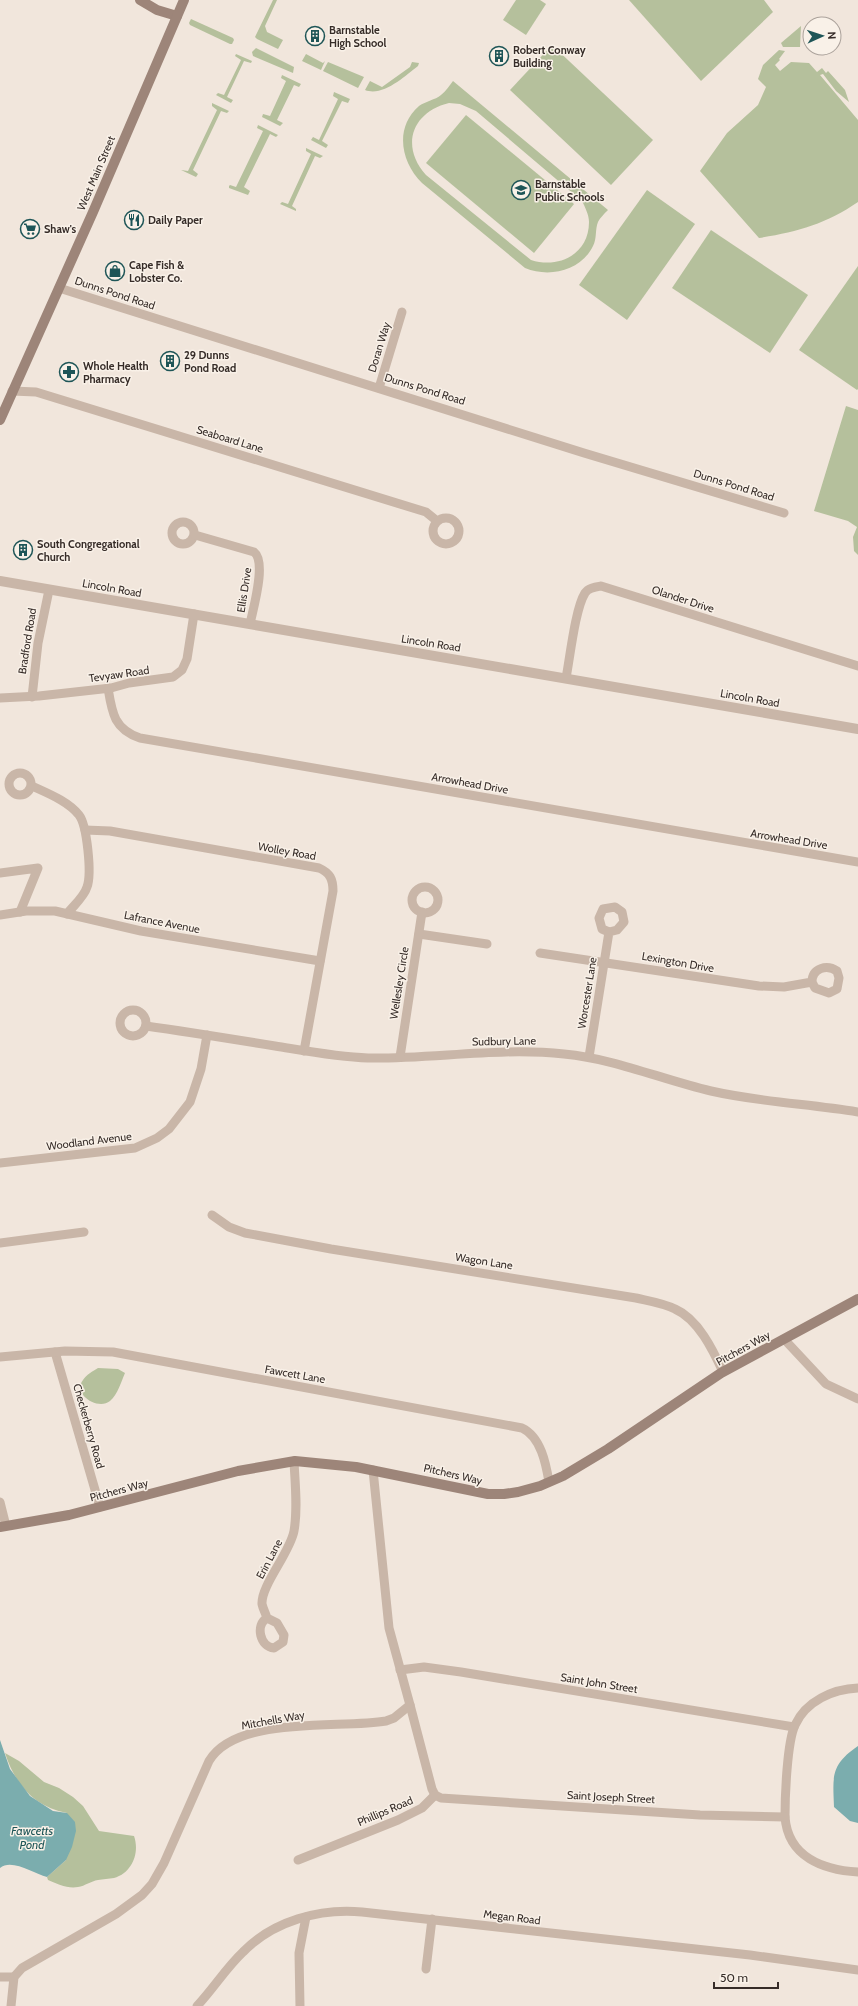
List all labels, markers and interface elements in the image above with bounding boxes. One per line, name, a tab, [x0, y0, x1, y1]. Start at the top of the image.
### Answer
north arrow	[802, 16, 842, 56]
place label: Barnstable High School	[329, 23, 387, 50]
building icon: Barnstable High School	[304, 25, 326, 47]
text: N	[825, 31, 839, 40]
place label: Robert Conway Building	[513, 43, 586, 70]
building icon: Robert Conway Building	[488, 45, 510, 67]
street label: West Main Street	[74, 133, 118, 212]
place label: Barnstable Public Schools	[535, 177, 605, 204]
school or university icon: Barnstable Public Schools	[510, 179, 532, 201]
restaurant icon: Daily Paper	[123, 209, 145, 231]
place label: Daily Paper	[148, 213, 203, 227]
supermarket icon: Shaw's	[19, 218, 41, 240]
place label: Shaw's	[44, 222, 77, 236]
place label: Cape Fish & Lobster Co.	[129, 258, 184, 285]
shop icon: Cape Fish & Lobster Co.	[104, 260, 126, 282]
street label: Dunns Pond Road	[73, 273, 157, 313]
street label: Doran Way	[365, 320, 393, 374]
place label: 29 Dunns Pond Road	[184, 348, 236, 375]
building icon: 29 Dunns Pond Road	[159, 350, 181, 372]
place label: Whole Health Pharmacy	[83, 359, 149, 386]
pharmacy icon: Whole Health Pharmacy	[58, 361, 80, 383]
street label: Dunns Pond Road	[383, 370, 467, 408]
street label: Seaboard Lane	[195, 422, 266, 456]
street label: Dunns Pond Road	[692, 466, 776, 504]
place label: South Congregational Church	[37, 537, 140, 564]
building icon: South Congregational Church	[12, 539, 34, 561]
street label: Ellis Drive	[234, 566, 255, 613]
street label: Lincoln Road	[81, 576, 143, 600]
street label: Olander Drive	[650, 582, 716, 616]
street label: Bradford Road	[15, 607, 39, 675]
street label: Lincoln Road	[400, 631, 462, 655]
street label: Tevyaw Road	[88, 663, 150, 685]
street label: Lincoln Road	[719, 686, 781, 710]
street label: Arrowhead Drive	[431, 769, 510, 797]
street label: Arrowhead Drive	[750, 826, 829, 852]
street label: Wolley Road	[257, 839, 317, 863]
street label: Lafrance Avenue	[123, 908, 202, 936]
street label: Wellesley Circle	[386, 945, 412, 1020]
street label: Lexington Drive	[641, 949, 716, 975]
street label: Worcester Lane	[574, 956, 600, 1030]
street label: Sudbury Lane	[472, 1033, 537, 1049]
street label: Woodland Avenue	[46, 1129, 133, 1153]
street label: Wagon Lane	[454, 1250, 514, 1273]
street label: Pitchers Way	[713, 1327, 773, 1369]
street label: Fawcett Lane	[264, 1362, 327, 1386]
street label: Checkerberry Road	[70, 1382, 108, 1470]
street label: Pitchers Way	[422, 1460, 484, 1488]
street label: Pitchers Way	[88, 1475, 150, 1505]
street label: Erin Lane	[253, 1536, 285, 1581]
street label: Saint John Street	[559, 1670, 639, 1696]
street label: Mitchells Way	[240, 1707, 306, 1732]
street label: Saint Joseph Street	[567, 1788, 656, 1806]
street label: Phillips Road	[355, 1793, 415, 1829]
water label: Fawcetts Pond	[11, 1823, 53, 1852]
street label: Megan Road	[483, 1907, 541, 1927]
scale bar	[714, 1964, 778, 1990]
text: 50 m	[720, 1970, 748, 1985]

